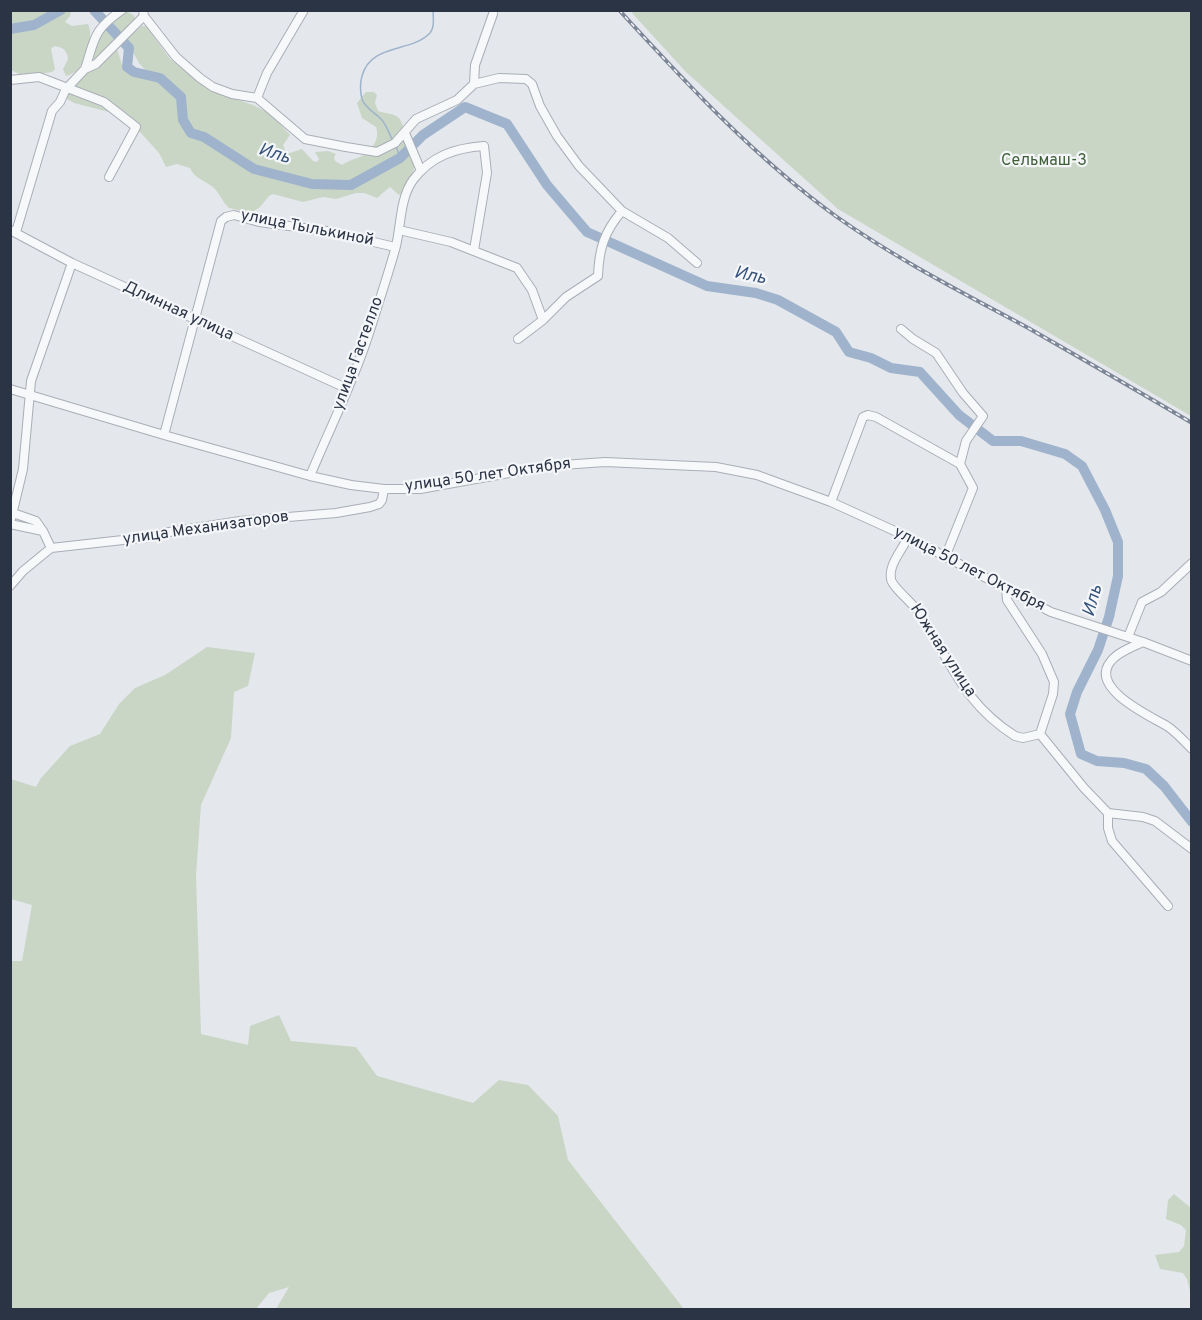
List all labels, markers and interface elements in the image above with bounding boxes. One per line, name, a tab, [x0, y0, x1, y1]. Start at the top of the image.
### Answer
water label: Иль	[255, 140, 293, 170]
park label: Сельмаш-3	[1001, 152, 1087, 172]
street label: улица Тылькиной	[239, 207, 375, 251]
water label: Иль	[732, 263, 768, 291]
street label: Длинная улица	[120, 278, 236, 346]
street label: улица Гастелло	[330, 295, 388, 413]
street label: улица 50 лет Октября	[404, 455, 572, 497]
street label: улица Механизаторов	[122, 508, 290, 550]
street label: улица 50 лет Октября	[890, 523, 1048, 617]
water label: Иль	[1079, 583, 1109, 619]
street label: Южная улица	[905, 601, 979, 701]

